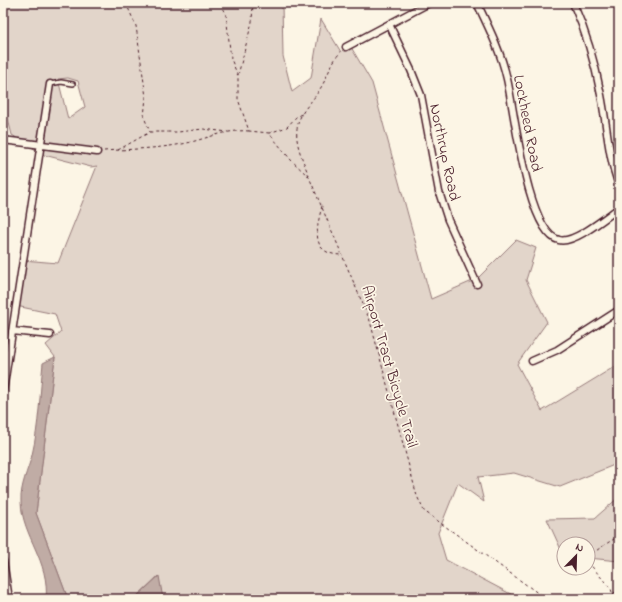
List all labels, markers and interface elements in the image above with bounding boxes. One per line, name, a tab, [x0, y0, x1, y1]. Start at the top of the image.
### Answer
street label: Lockheed Road	[506, 73, 548, 174]
street label: Northrup Road	[422, 102, 466, 203]
street label: Airport Tract Bicycle Trail	[354, 283, 424, 451]
north arrow	[556, 536, 596, 576]
text: N	[573, 539, 586, 557]

